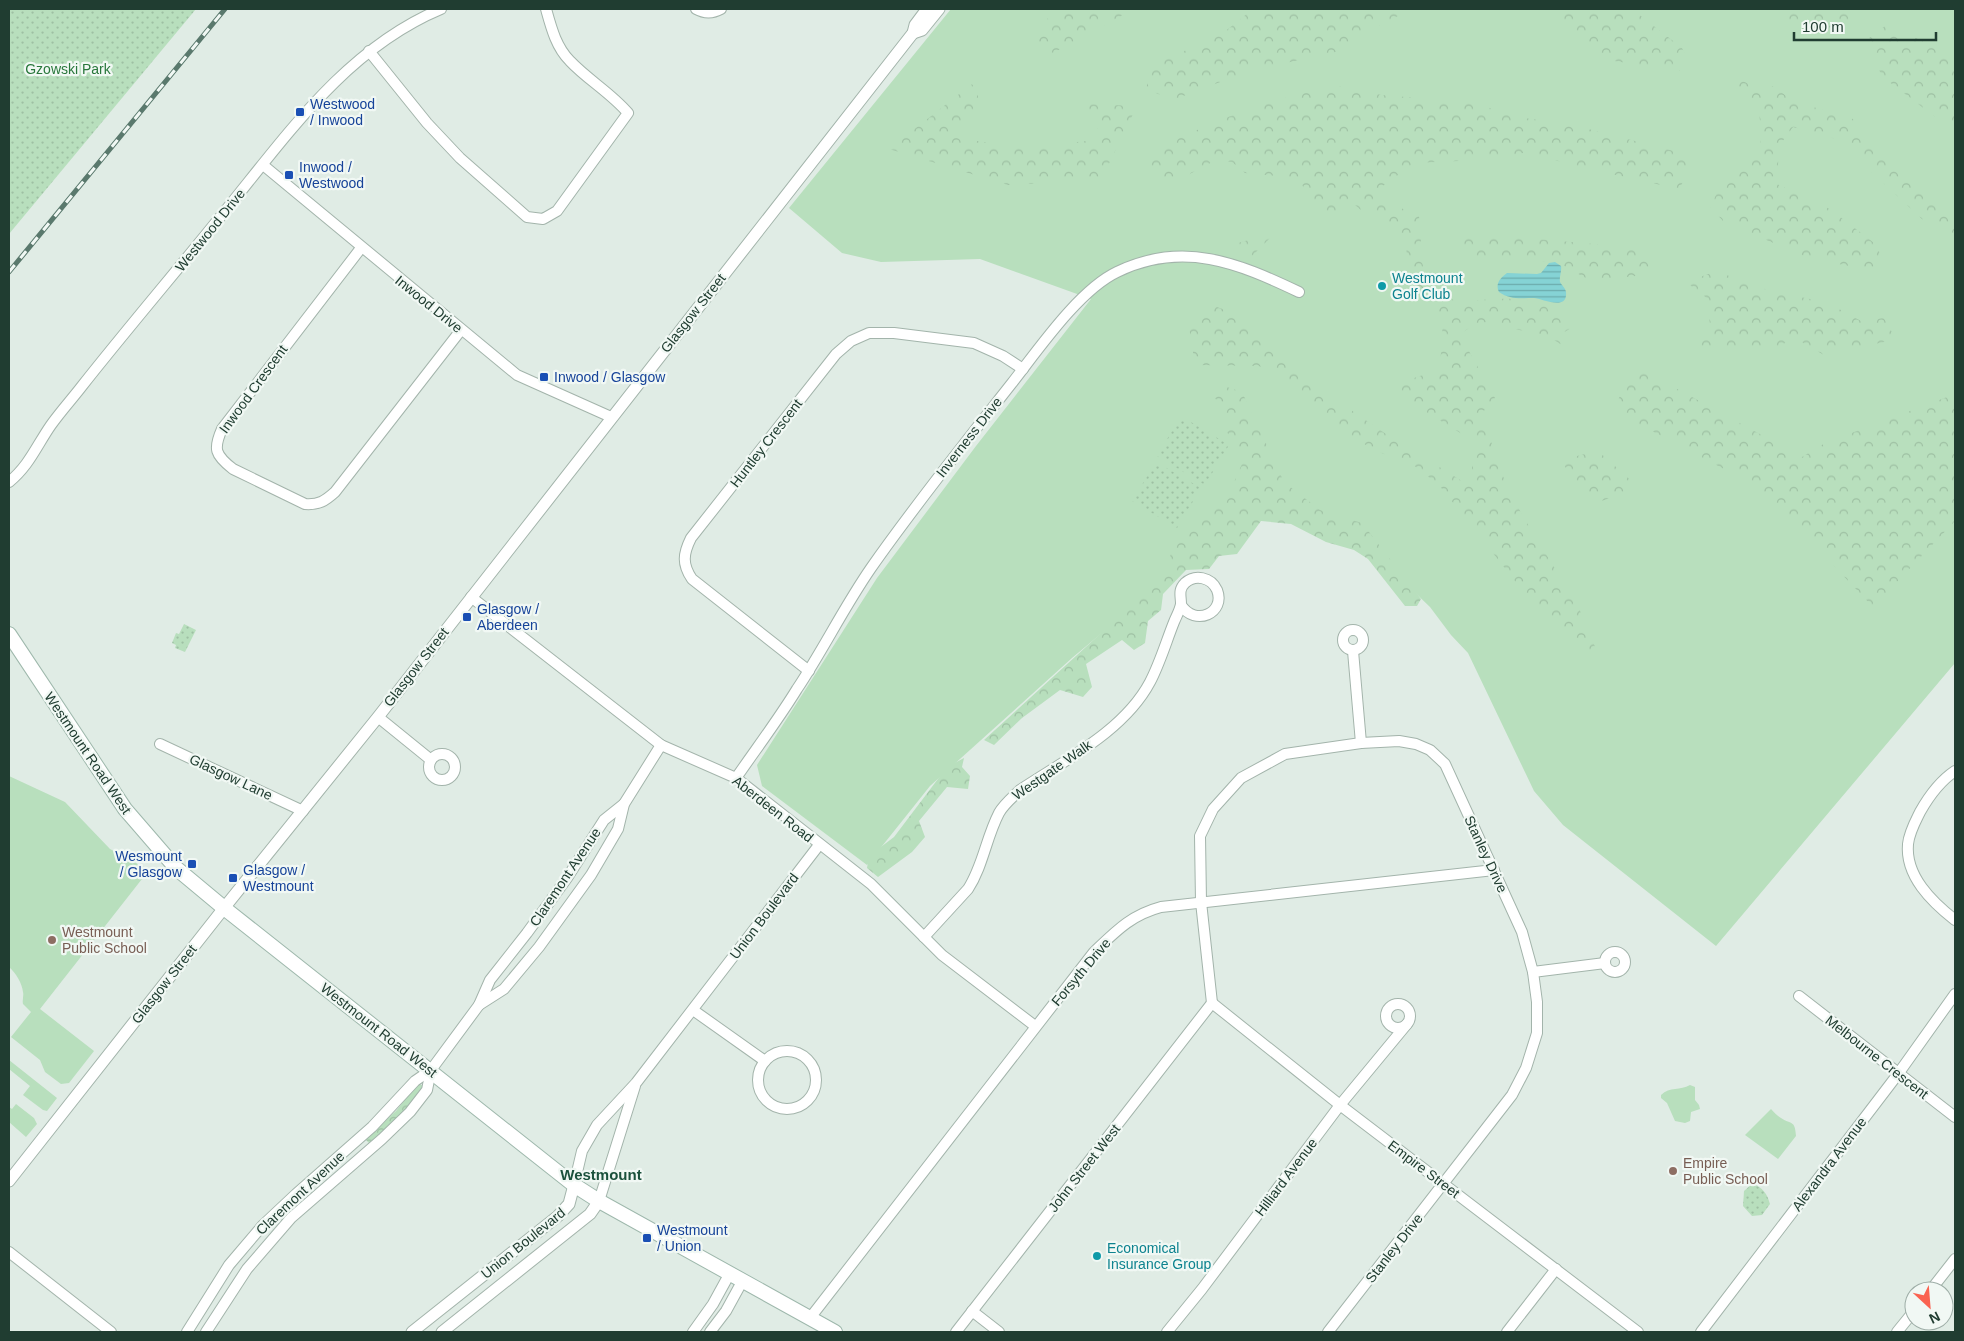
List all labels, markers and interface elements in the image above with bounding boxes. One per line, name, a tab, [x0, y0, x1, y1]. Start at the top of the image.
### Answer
scale bar	[1794, 10, 1936, 42]
text: 100 m	[1802, 18, 1844, 35]
park label: Gzowski Park	[25, 61, 112, 77]
place label: Westwood / Inwood	[310, 96, 375, 128]
marker: Westwood / Inwood	[294, 106, 306, 118]
place label: Inwood / Westwood	[299, 159, 364, 191]
marker: Inwood / Westwood	[283, 169, 295, 181]
street label: Westwood Drive	[172, 185, 248, 275]
street label: Glasgow Street	[657, 270, 729, 356]
place label: Westmount Golf Club	[1392, 270, 1463, 302]
street label: Inwood Drive	[392, 272, 466, 336]
marker: Westmount Golf Club	[1376, 280, 1388, 292]
street label: Inwood Crescent	[216, 342, 290, 436]
place label: Inwood / Glasgow	[554, 369, 666, 385]
marker: Inwood / Glasgow	[538, 371, 550, 383]
street label: Inverness Drive	[933, 394, 1005, 480]
street label: Huntley Crescent	[727, 396, 805, 490]
place label: Glasgow / Aberdeen	[477, 601, 539, 633]
marker: Glasgow / Aberdeen	[461, 611, 473, 623]
street label: Glasgow Street	[380, 624, 452, 710]
street label: Westmount Road West	[41, 689, 135, 817]
street label: Westgate Walk	[1009, 736, 1096, 803]
street label: Glasgow Lane	[187, 751, 275, 803]
street label: Aberdeen Road	[729, 773, 817, 845]
street label: Stanley Drive	[1461, 813, 1511, 895]
street label: Claremont Avenue	[526, 825, 604, 929]
place label: Wesmount / Glasgow	[115, 848, 183, 880]
marker: Wesmount / Glasgow	[186, 858, 198, 870]
place label: Glasgow / Westmount	[243, 862, 314, 894]
street label: Union Boulevard	[726, 870, 802, 962]
marker: Glasgow / Westmount	[227, 872, 239, 884]
place label: Westmount Public School	[62, 924, 147, 956]
marker: Westmount Public School	[46, 934, 58, 946]
street label: Forsyth Drive	[1048, 935, 1114, 1009]
street label: Glasgow Street	[128, 941, 200, 1027]
street label: Westmount Road West	[318, 980, 441, 1081]
street label: Melbourne Crescent	[1822, 1012, 1932, 1102]
street label: Alexandra Avenue	[1788, 1114, 1870, 1214]
street label: John Street West	[1045, 1121, 1123, 1215]
street label: Hilliard Avenue	[1252, 1135, 1321, 1219]
street label: Empire Street	[1385, 1137, 1463, 1201]
street label: Claremont Avenue	[253, 1148, 348, 1238]
place label: Empire Public School	[1683, 1155, 1768, 1187]
marker: Empire Public School	[1667, 1165, 1679, 1177]
district label: Westmount	[560, 1166, 642, 1183]
street label: Union Boulevard	[478, 1204, 568, 1282]
street label: Stanley Drive	[1362, 1210, 1426, 1286]
place label: Westmount / Union	[657, 1222, 728, 1254]
marker: Westmount / Union	[641, 1232, 653, 1244]
place label: Economical Insurance Group	[1107, 1240, 1211, 1272]
marker: Economical Insurance Group	[1091, 1250, 1103, 1262]
north arrow	[1904, 1281, 1954, 1331]
text: N	[1927, 1308, 1943, 1327]

